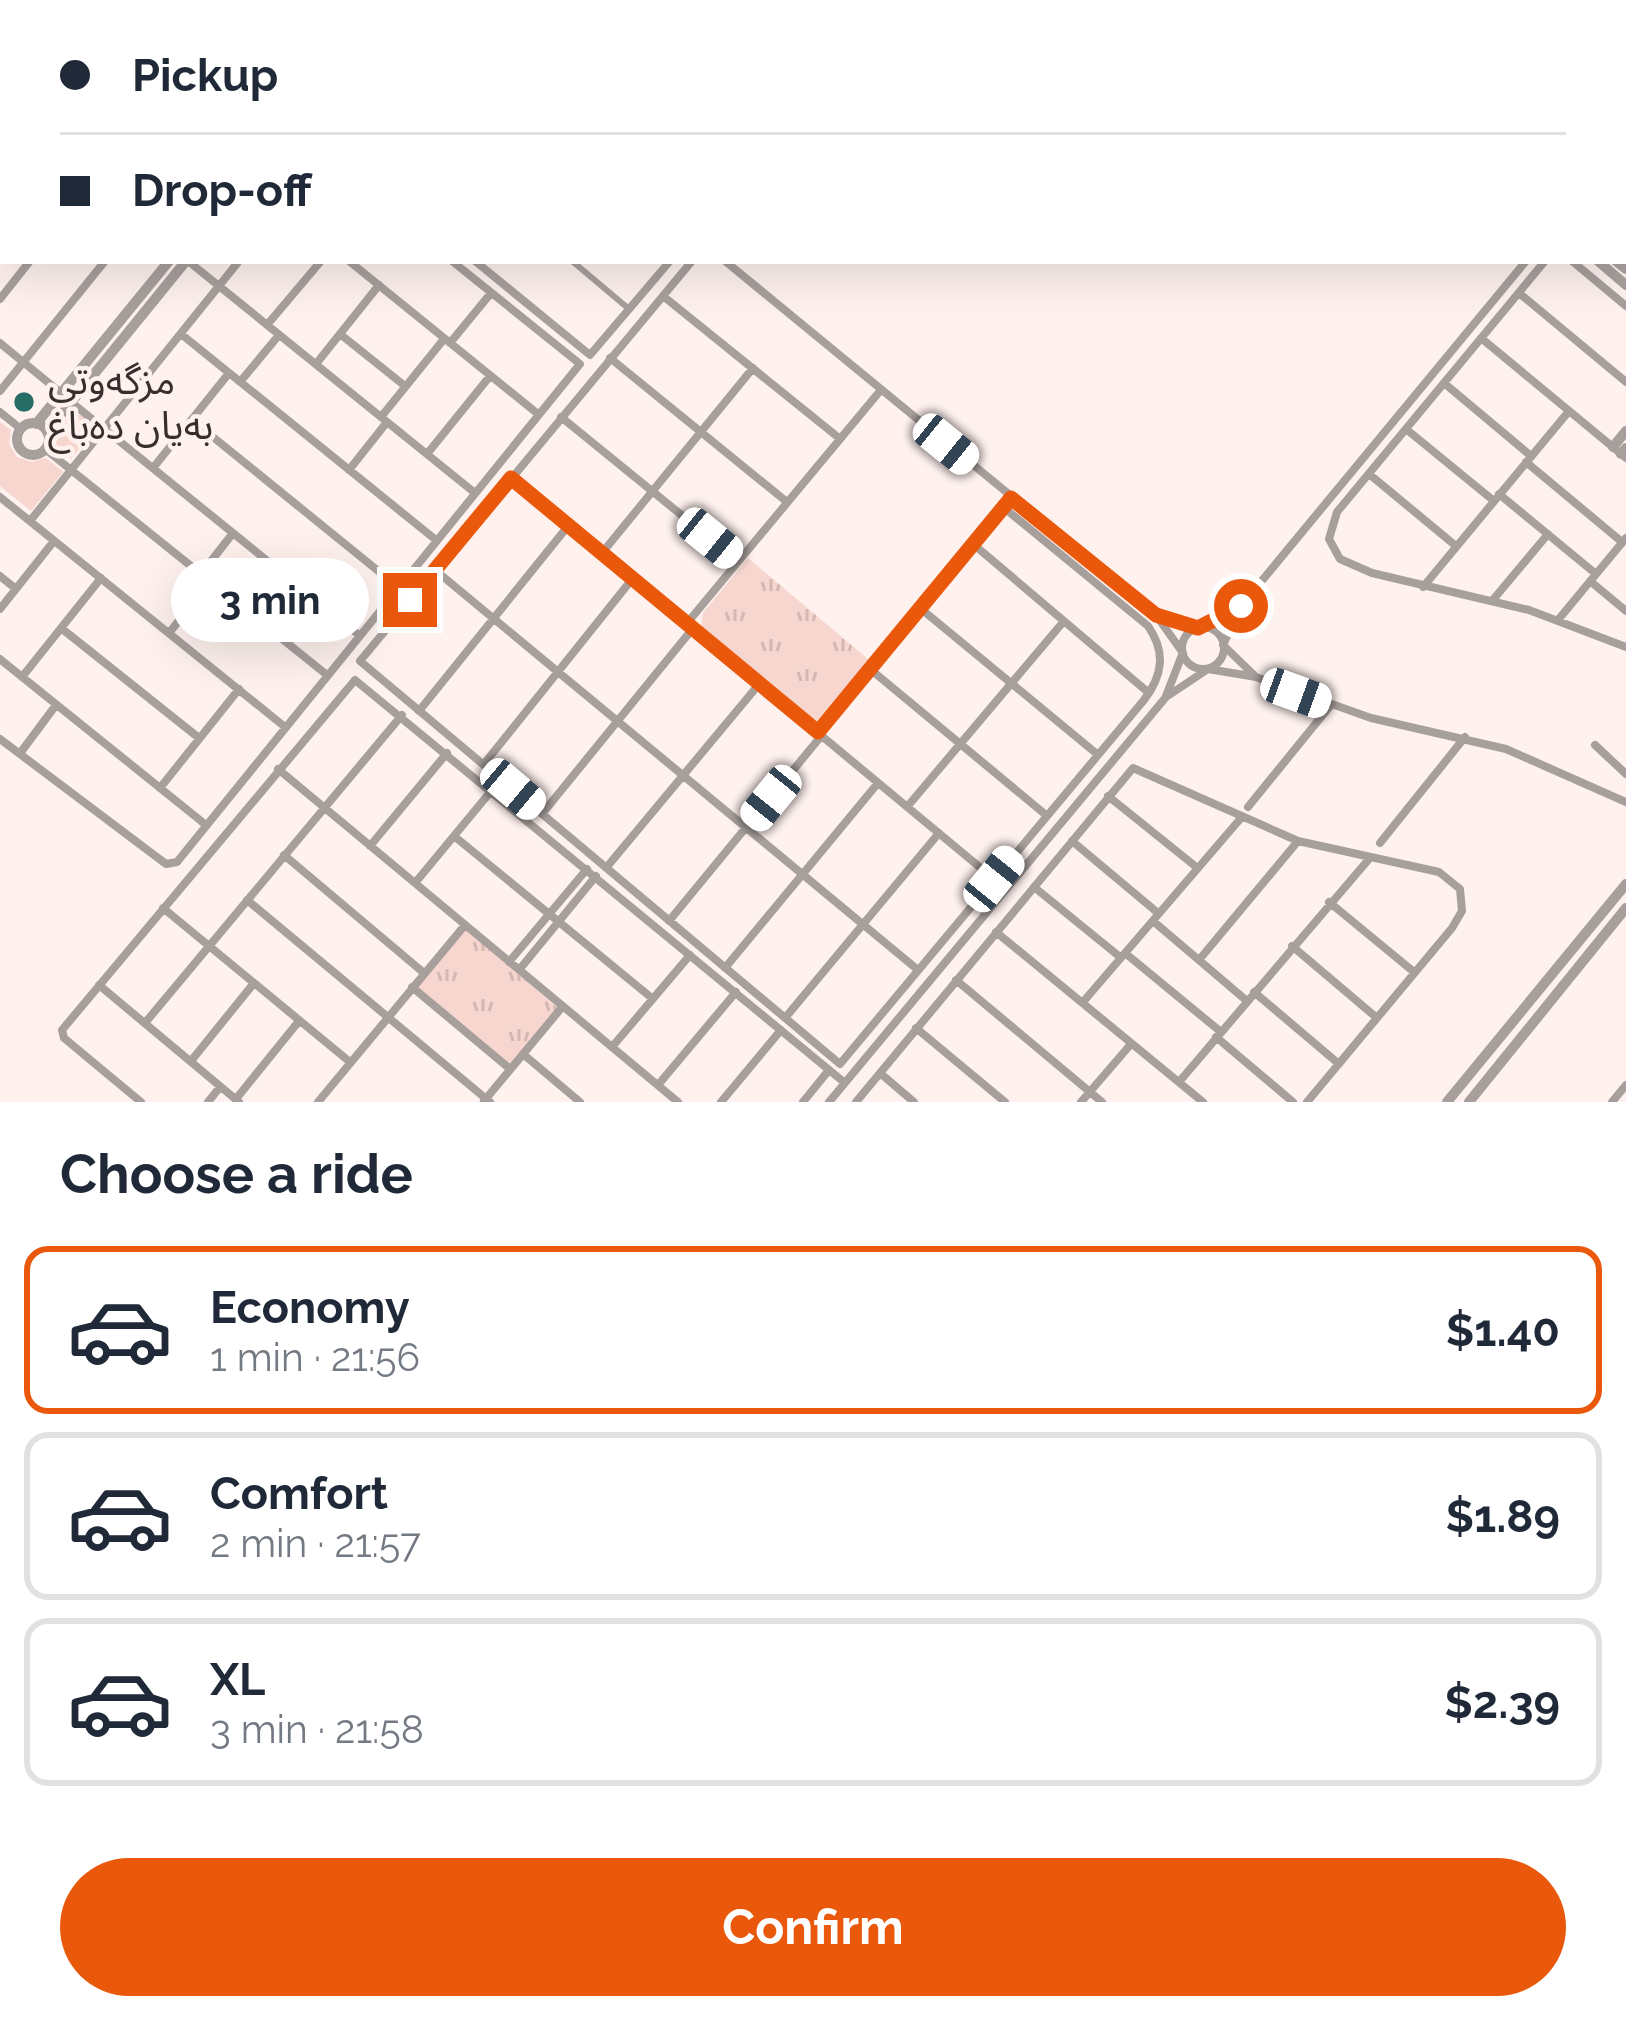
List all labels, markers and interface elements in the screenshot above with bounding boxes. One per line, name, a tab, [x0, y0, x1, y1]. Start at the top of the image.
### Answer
text: Pickup	[132, 49, 278, 102]
text: Drop-off	[132, 164, 312, 217]
place label: مزگەوتی بەیان دەباغ	[48, 357, 213, 454]
marker: مزگەوتی بەیان دەباغ	[11, 389, 37, 415]
car	[907, 407, 985, 481]
car	[671, 501, 749, 575]
callout: 3 min	[170, 558, 368, 642]
route end	[383, 573, 437, 627]
text: 3 min	[220, 577, 320, 623]
route start	[1214, 579, 1268, 633]
car	[1256, 664, 1336, 722]
car	[474, 752, 552, 826]
car	[734, 759, 808, 837]
car	[957, 840, 1031, 918]
text: Choose a ride	[60, 1142, 413, 1206]
icon: car	[66, 1276, 174, 1384]
text: Economy	[210, 1281, 410, 1334]
text: $1.40	[1446, 1304, 1560, 1357]
text: 1 min · 21:56	[210, 1334, 420, 1380]
icon: car	[66, 1462, 174, 1570]
text: Comfort	[210, 1467, 388, 1520]
text: $1.89	[1445, 1490, 1560, 1543]
text: 2 min · 21:57	[210, 1520, 421, 1566]
icon: car	[66, 1648, 174, 1756]
text: XL	[210, 1653, 265, 1706]
text: $2.39	[1444, 1676, 1560, 1729]
text: 3 min · 21:58	[210, 1706, 424, 1752]
button: Confirm	[60, 1858, 1566, 1996]

